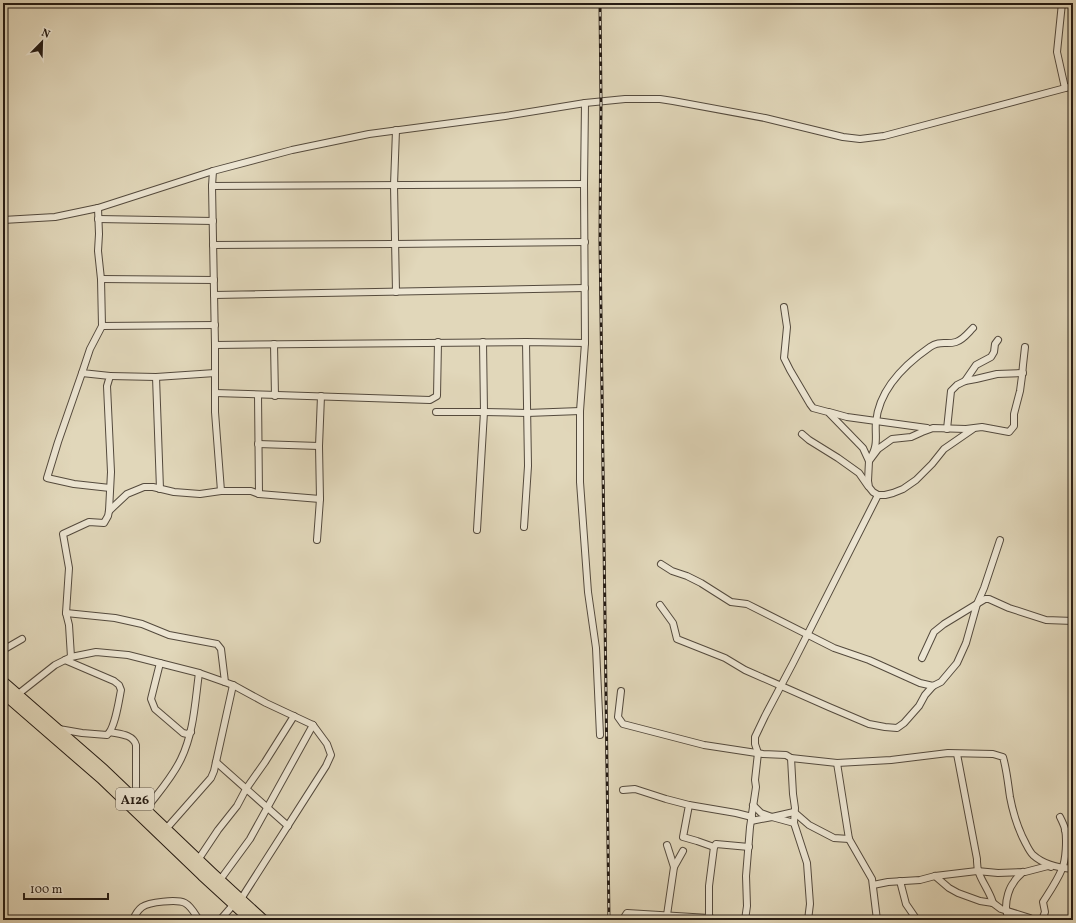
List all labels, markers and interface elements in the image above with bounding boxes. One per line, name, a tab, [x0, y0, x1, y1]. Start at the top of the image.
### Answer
north arrow	[22, 22, 62, 62]
text: N	[39, 26, 52, 43]
road number: A126	[116, 788, 154, 810]
scale bar	[24, 875, 108, 901]
text: 100 m	[30, 882, 63, 898]

